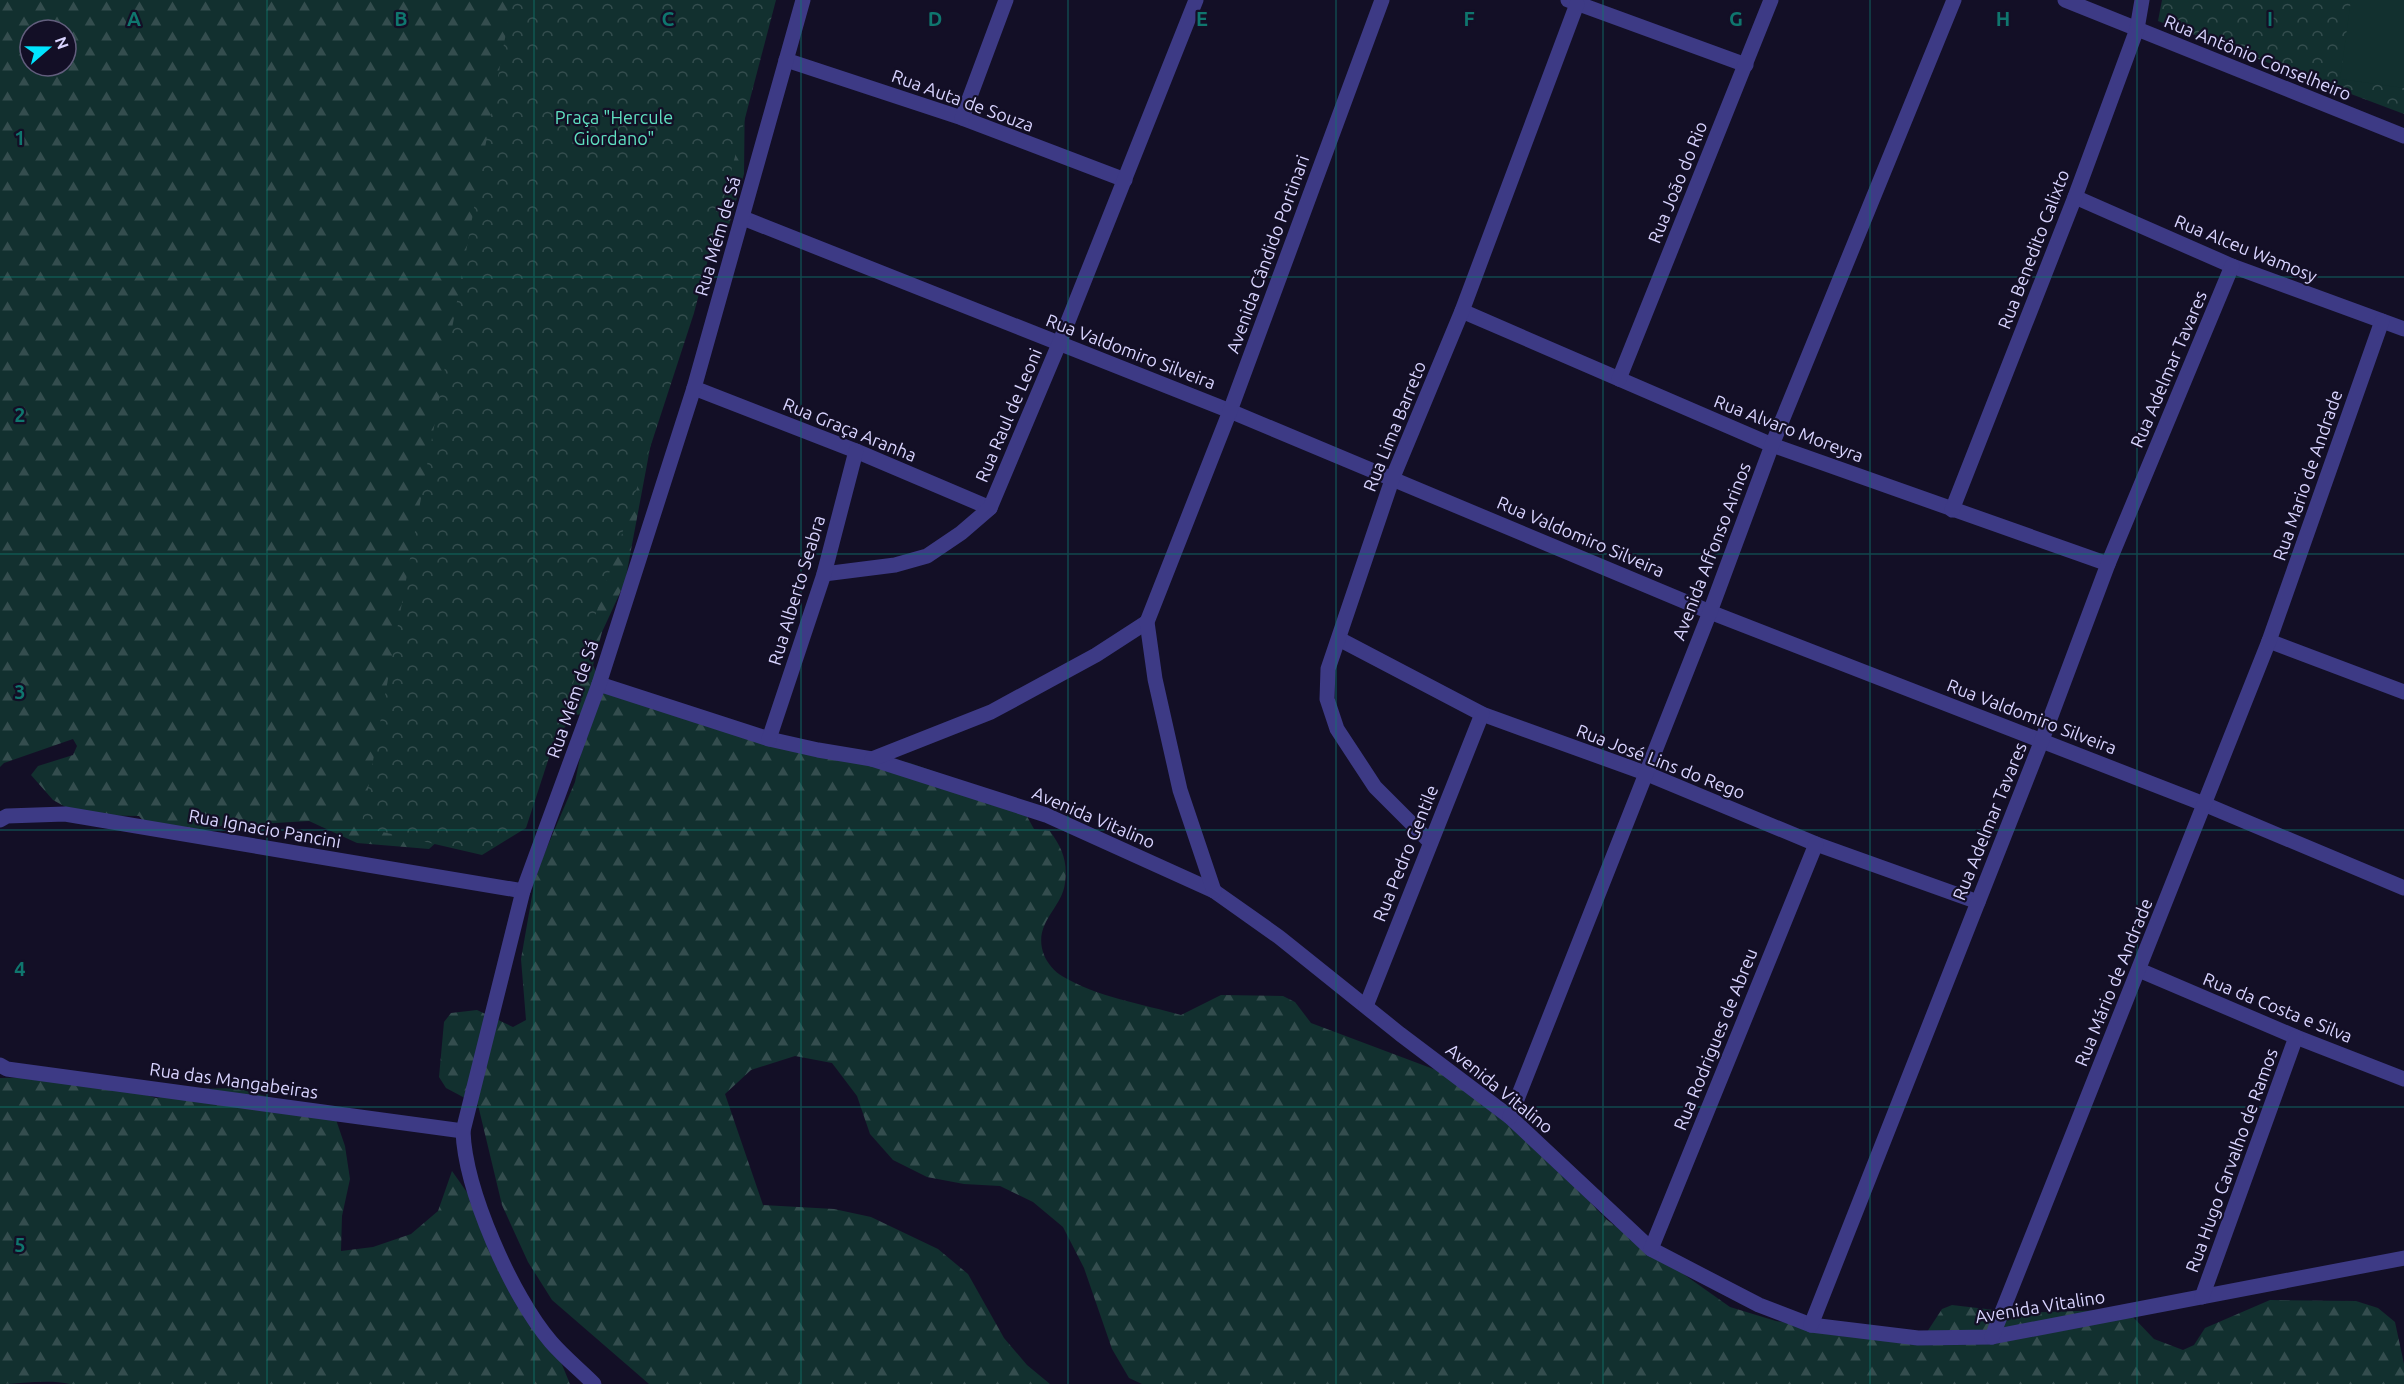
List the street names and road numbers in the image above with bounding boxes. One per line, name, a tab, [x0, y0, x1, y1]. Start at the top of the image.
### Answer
street label: Rua Antônio Conselheiro	[2162, 10, 2354, 104]
street label: Rua Auta de Souza	[889, 65, 1037, 135]
street label: Rua João do Rio	[1643, 118, 1711, 246]
street label: Avenida Cândido Portinari	[1222, 152, 1312, 356]
street label: Rua Benedito Calixto	[1993, 166, 2073, 332]
street label: Rua Mém de Sá	[690, 174, 744, 298]
street label: Rua Alceu Wamosy	[2172, 210, 2321, 286]
street label: Rua Adelmar Tavares	[2126, 287, 2210, 450]
street label: Rua Valdomiro Silveira	[1043, 309, 1219, 393]
street label: Rua Raul de Leoni	[971, 345, 1045, 485]
street label: Rua Lima Barreto	[1359, 358, 1429, 494]
street label: Rua Mario de Andrade	[2268, 387, 2346, 563]
street label: Rua Alvaro Moreyra	[1711, 390, 1867, 466]
street label: Rua Graça Aranha	[780, 393, 920, 465]
street label: Avenida Affonso Arinos	[1668, 459, 1754, 643]
street label: Rua Valdomiro Silveira	[1494, 492, 1668, 580]
street label: Rua Alberto Seabra	[764, 513, 828, 667]
street label: Rua Mém de Sá	[542, 637, 602, 761]
street label: Rua Valdomiro Silveira	[1944, 674, 2120, 758]
street label: Rua José Lins do Rego	[1574, 720, 1748, 802]
street label: Rua Adelmar Tavares	[1948, 739, 2030, 903]
street label: Avenida Vitalino	[1030, 782, 1158, 852]
street label: Rua Pedro Gentile	[1368, 782, 1442, 924]
street label: Rua Ignacio Pancini	[187, 805, 343, 851]
street label: Rua Mário de Andrade	[2070, 895, 2156, 1069]
street label: Rua Rodrigues de Abreu	[1669, 945, 1761, 1133]
street label: Rua da Costa e Silva	[2200, 968, 2356, 1046]
street label: Avenida Vitalino	[1443, 1039, 1557, 1137]
street label: Rua Hugo Carvalho de Ramos	[2181, 1045, 2281, 1275]
street label: Rua das Mangabeiras	[148, 1058, 320, 1102]
street label: Avenida Vitalino	[1974, 1286, 2106, 1326]

